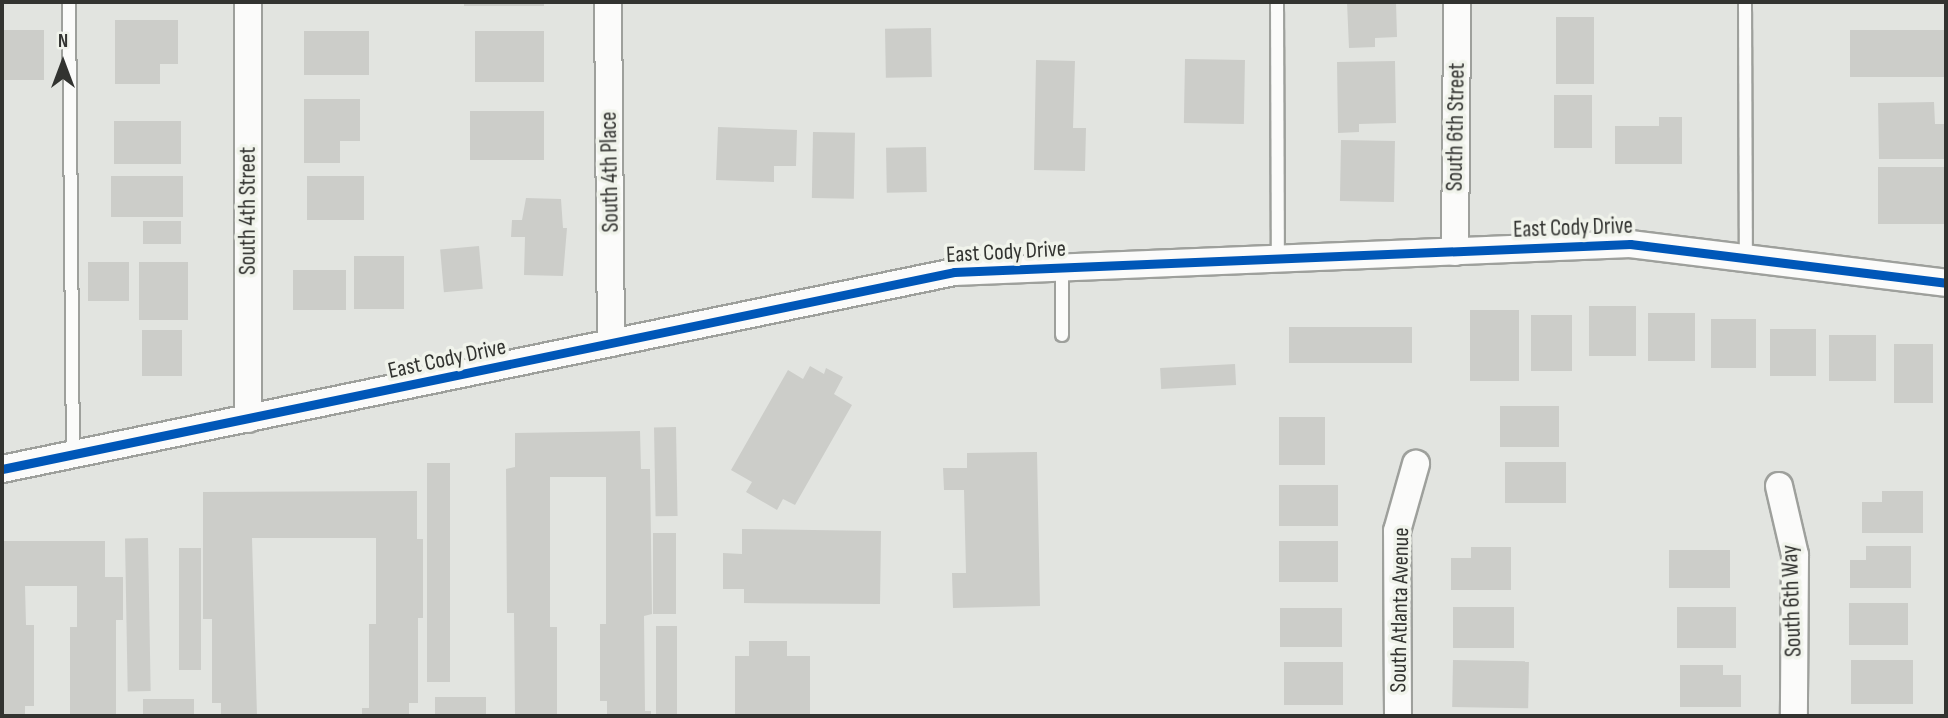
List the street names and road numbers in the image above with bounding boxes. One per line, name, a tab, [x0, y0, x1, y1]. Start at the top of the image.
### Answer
street label: South 6th Street	[1441, 62, 1471, 192]
street label: South 4th Place	[595, 111, 625, 233]
street label: South 4th Street	[234, 147, 262, 275]
street label: East Cody Drive	[1513, 212, 1633, 244]
street label: East Cody Drive	[946, 235, 1066, 269]
street label: East Cody Drive	[386, 333, 508, 385]
street label: South Atlanta Avenue	[1385, 527, 1415, 693]
street label: South 6th Way	[1776, 545, 1808, 657]

